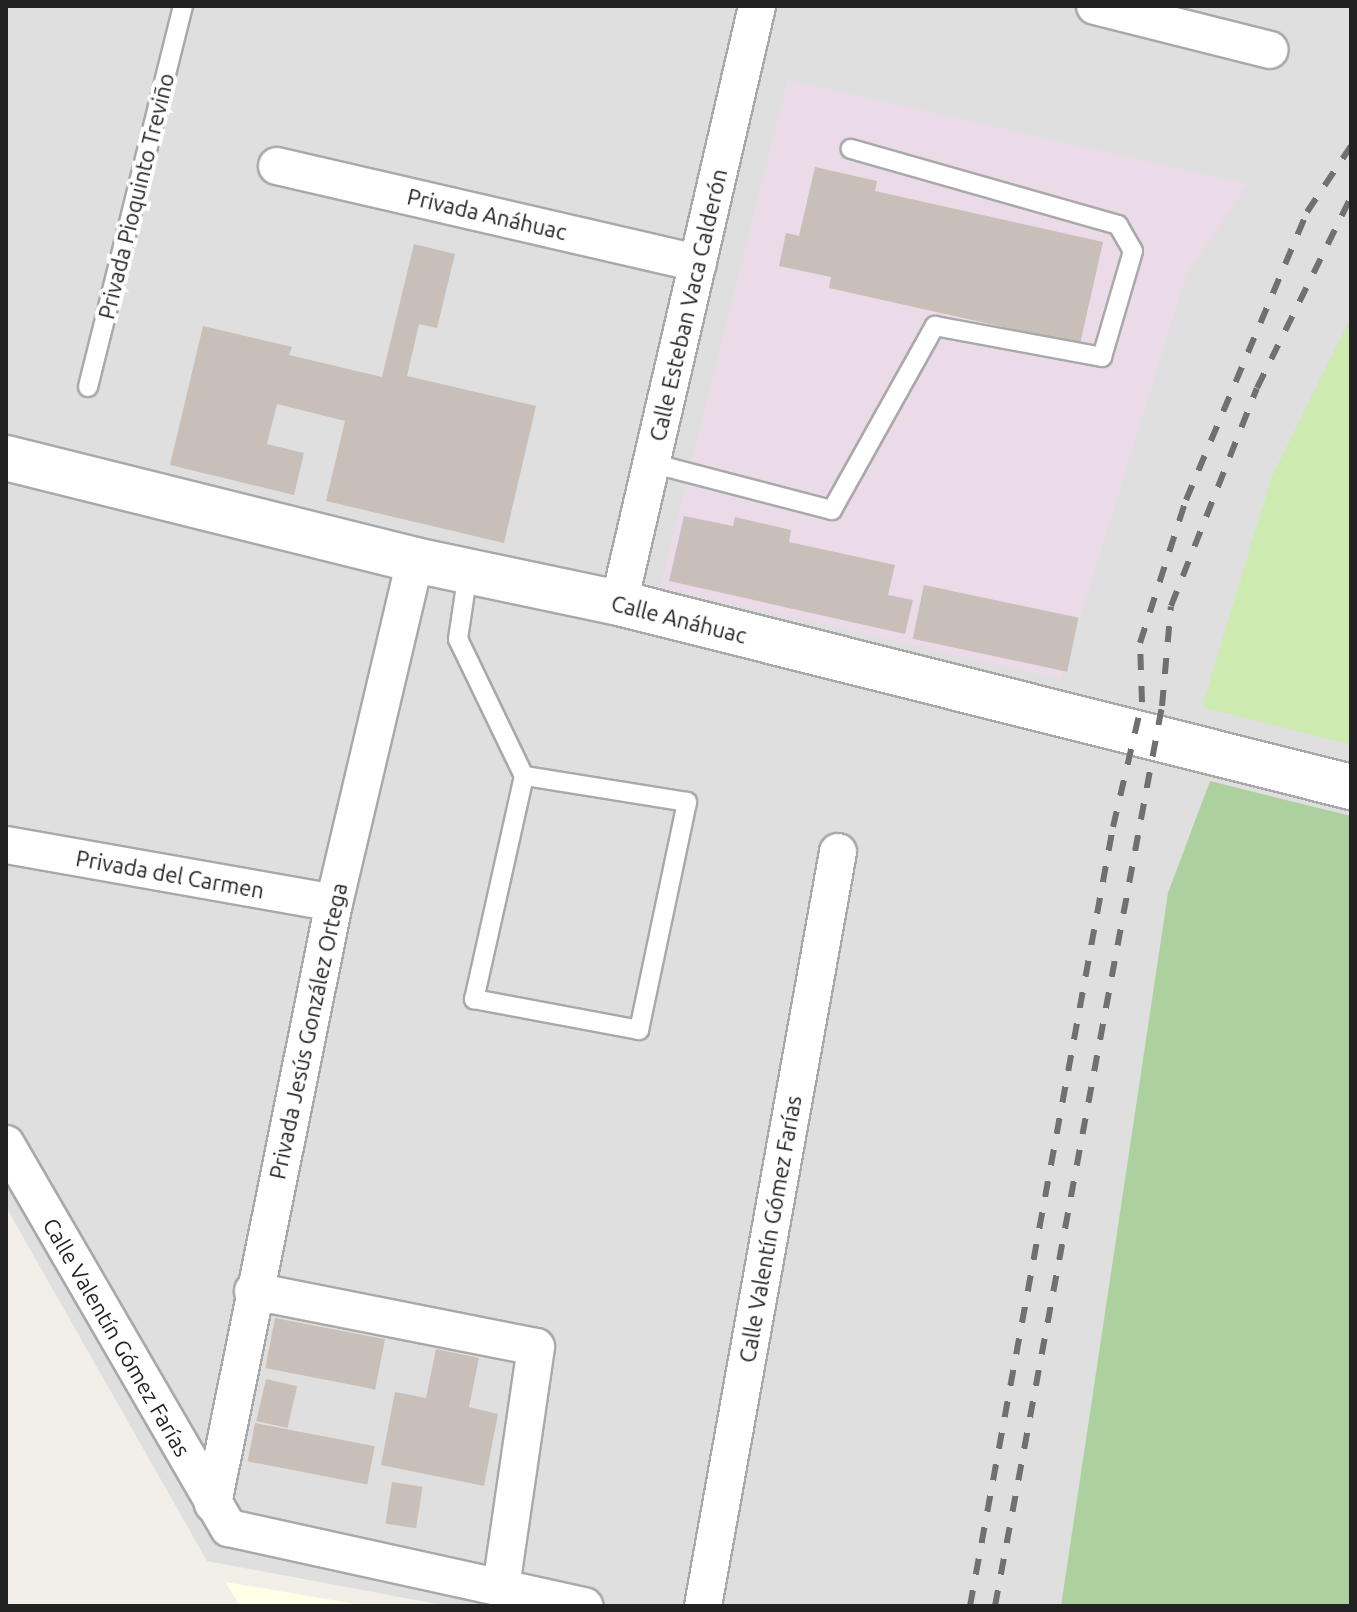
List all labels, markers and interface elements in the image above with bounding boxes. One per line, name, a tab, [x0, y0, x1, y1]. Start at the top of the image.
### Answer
street label: Privada Pioquinto Treviño	[93, 70, 179, 322]
street label: Calle Esteban Vaca Calderón	[644, 166, 732, 444]
street label: Privada Anáhuac	[405, 183, 569, 245]
street label: Calle Anáhuac	[609, 589, 749, 649]
street label: Privada del Carmen	[74, 844, 266, 904]
street label: Privada Jesús González Ortega	[264, 880, 352, 1182]
street label: Calle Valentín Gómez Farías	[733, 1093, 807, 1365]
street label: Calle Valentín Gómez Farías	[38, 1213, 196, 1461]

